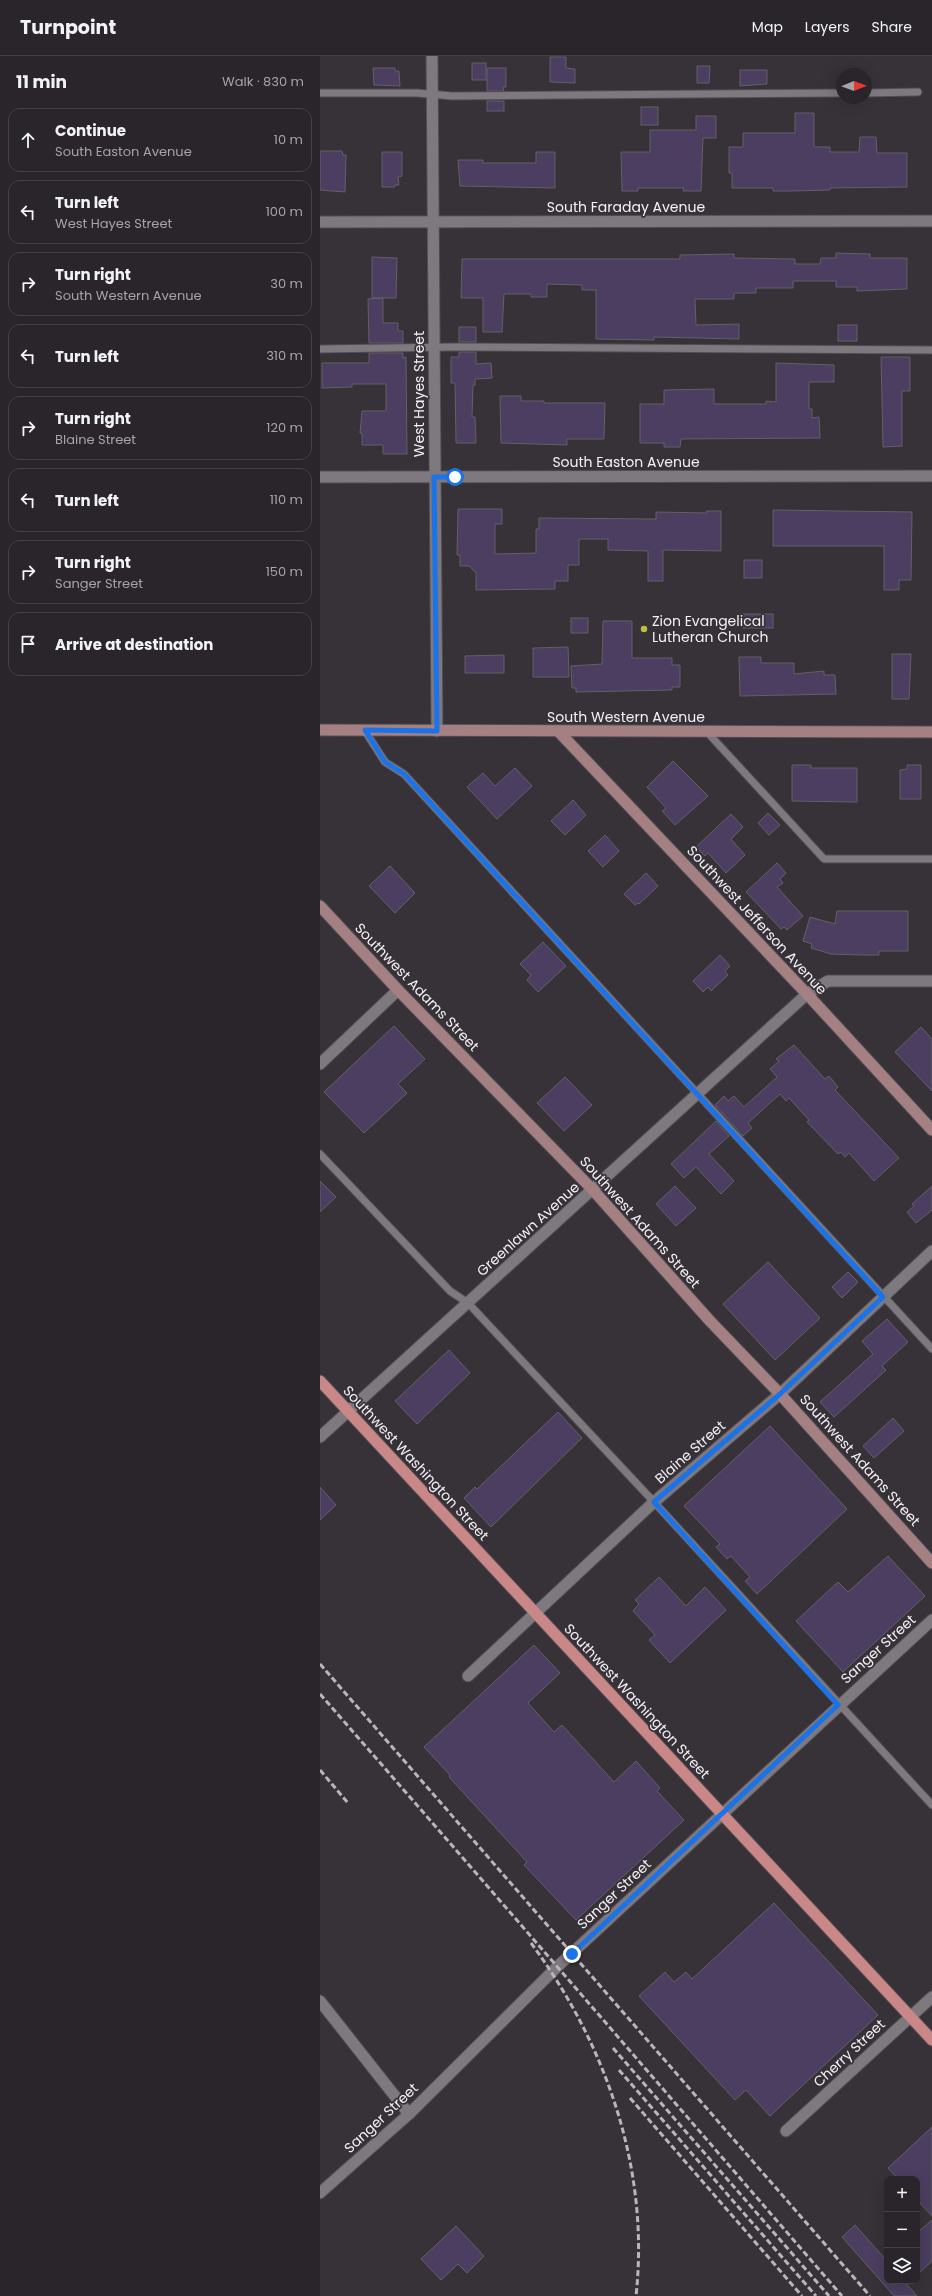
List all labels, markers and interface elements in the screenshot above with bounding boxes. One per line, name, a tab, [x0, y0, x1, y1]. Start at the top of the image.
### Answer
text: Turnpoint	[20, 14, 116, 41]
text: Map	[752, 17, 783, 37]
text: Layers	[805, 17, 849, 37]
text: Share	[871, 17, 912, 37]
north arrow	[836, 68, 872, 104]
text: 11 min	[16, 70, 67, 94]
text: Walk · 830 m	[222, 72, 304, 91]
text: Continue	[55, 120, 126, 141]
icon: ahead	[17, 129, 39, 151]
text: 10 m	[274, 130, 303, 149]
text: South Easton Avenue	[55, 142, 192, 161]
text: Turn left	[55, 192, 119, 213]
street label: South Faraday Avenue	[547, 197, 705, 217]
icon: left	[17, 201, 39, 223]
text: 100 m	[266, 202, 303, 221]
text: West Hayes Street	[55, 214, 172, 233]
text: Turn right	[55, 264, 131, 285]
icon: right	[17, 273, 39, 295]
text: 30 m	[270, 274, 303, 293]
text: South Western Avenue	[55, 286, 202, 305]
street label: West Hayes Street	[409, 331, 429, 457]
icon: left	[17, 345, 39, 367]
text: Turn left	[55, 346, 119, 367]
text: 310 m	[266, 346, 303, 365]
text: Turn right	[55, 408, 131, 429]
icon: right	[17, 417, 39, 439]
text: 120 m	[266, 418, 303, 437]
text: Blaine Street	[55, 430, 136, 449]
street label: South Easton Avenue	[552, 452, 700, 472]
route start	[446, 468, 464, 486]
icon: left	[17, 489, 39, 511]
text: Turn left	[55, 490, 119, 511]
text: 110 m	[270, 490, 303, 509]
text: Turn right	[55, 552, 131, 573]
icon: right	[17, 561, 39, 583]
text: 150 m	[266, 562, 303, 581]
text: Sanger Street	[55, 574, 143, 593]
place label: Zion Evangelical Lutheran Church	[652, 611, 769, 647]
marker: Zion Evangelical Lutheran Church	[639, 624, 649, 634]
icon: arrive	[17, 633, 39, 655]
text: Arrive at destination	[55, 634, 213, 655]
street label: South Western Avenue	[547, 707, 705, 727]
street label: Southwest Jefferson Avenue	[682, 841, 832, 999]
street label: Southwest Adams Street	[350, 918, 484, 1056]
street label: Southwest Adams Street	[575, 1152, 705, 1292]
street label: Greenlawn Avenue	[472, 1177, 584, 1281]
street label: Southwest Washington Street	[339, 1381, 493, 1545]
street label: Southwest Adams Street	[795, 1390, 925, 1530]
street label: Blaine Street	[650, 1416, 730, 1488]
street label: Sanger Street	[836, 1610, 920, 1688]
street label: Southwest Washington Street	[560, 1619, 714, 1783]
street label: Sanger Street	[573, 1854, 655, 1934]
route end	[563, 1945, 581, 1963]
street label: Cherry Street	[809, 2014, 889, 2092]
street label: Sanger Street	[340, 2078, 422, 2158]
map controls	[884, 2176, 920, 2284]
button: +	[884, 2176, 920, 2212]
button: −	[884, 2212, 920, 2248]
button: layers	[884, 2248, 920, 2284]

